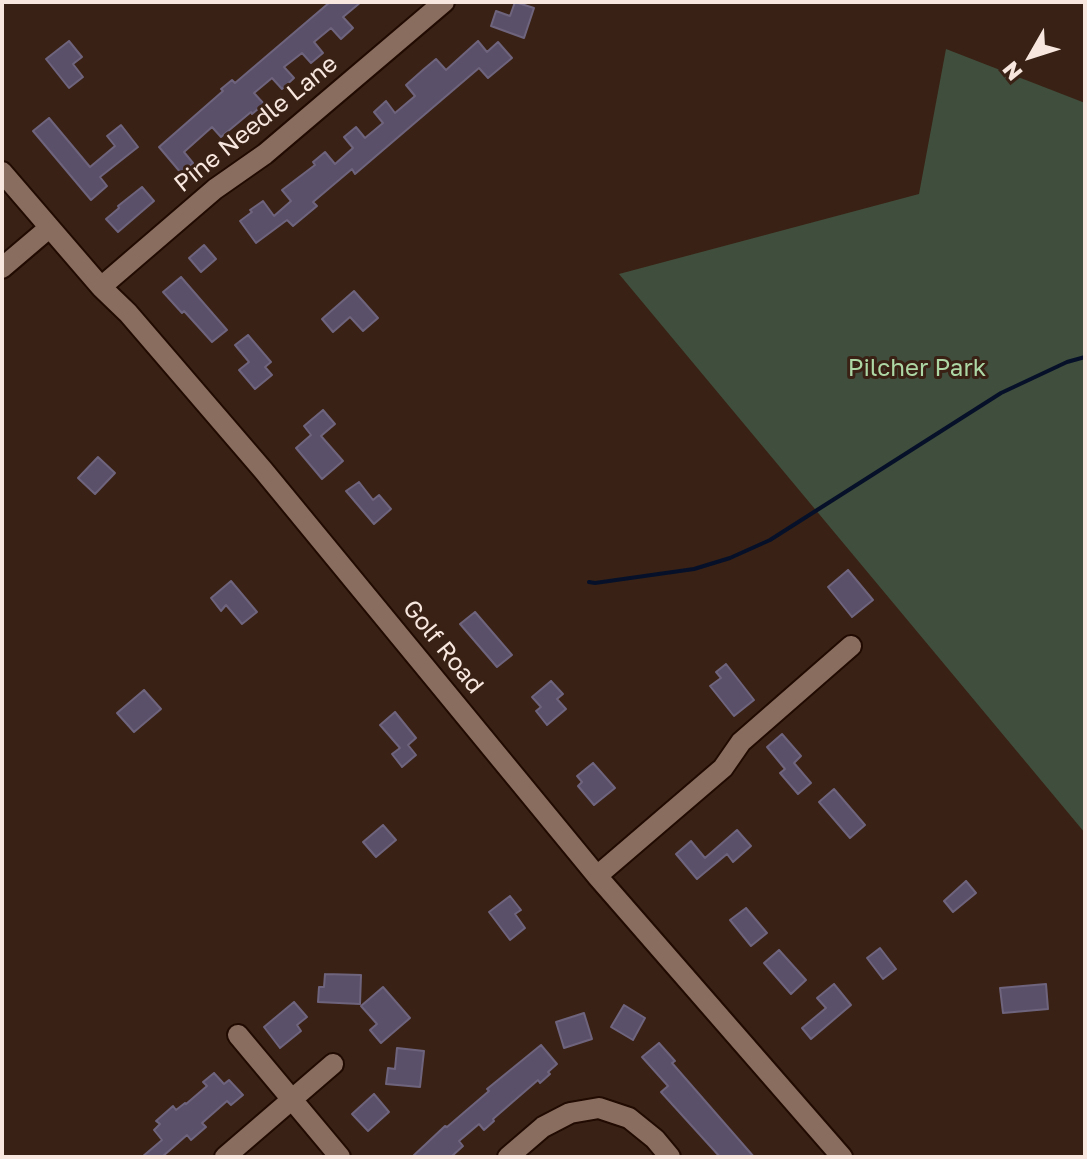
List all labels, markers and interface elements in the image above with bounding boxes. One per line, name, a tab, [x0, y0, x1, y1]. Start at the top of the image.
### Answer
north arrow	[991, 16, 1071, 96]
street label: Pine Needle Lane	[169, 50, 343, 198]
text: N	[996, 56, 1028, 86]
park label: Pilcher Park	[848, 354, 986, 382]
street label: Golf Road	[397, 594, 489, 700]

